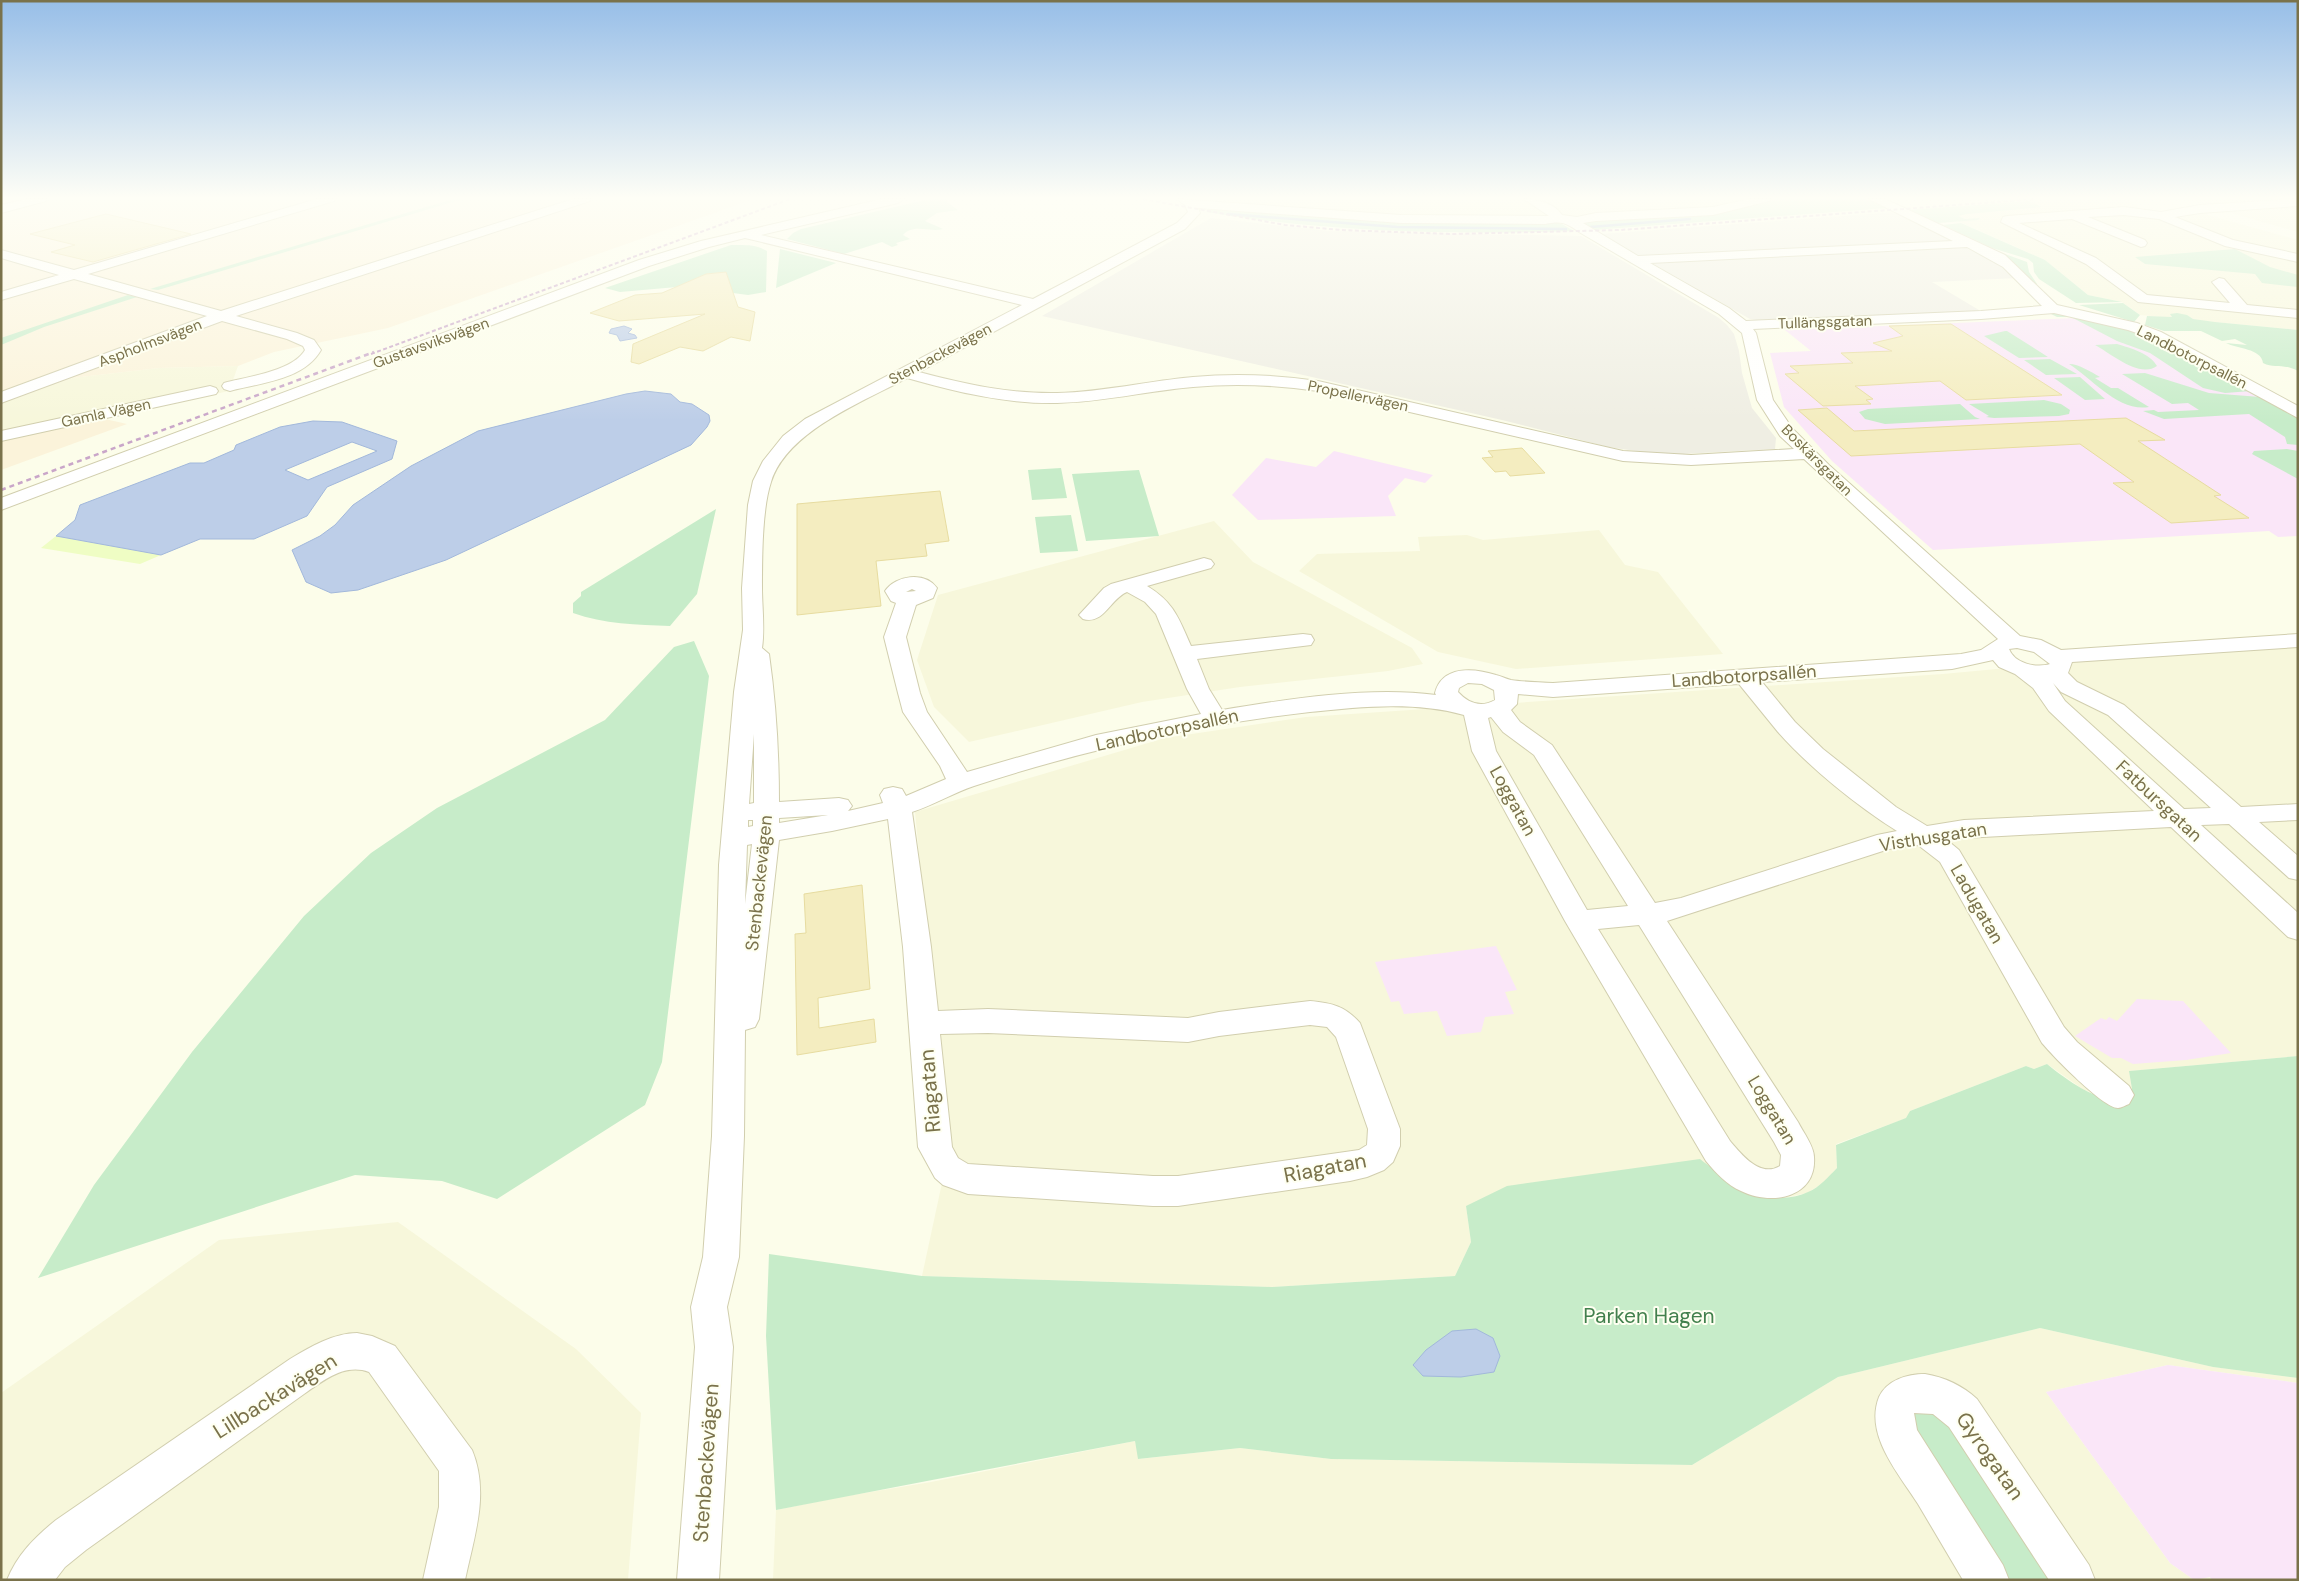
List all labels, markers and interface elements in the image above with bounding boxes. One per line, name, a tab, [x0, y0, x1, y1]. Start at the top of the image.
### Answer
street label: Tullängsgatan	[1777, 310, 1873, 334]
street label: Gustavsviksvägen	[370, 313, 492, 373]
street label: Aspholmsvägen	[95, 314, 205, 372]
street label: Stenbackevägen	[885, 318, 995, 390]
street label: Landbotorpsallén	[2134, 321, 2250, 393]
street label: Propellervägen	[1306, 376, 1410, 416]
street label: Gamla Vägen	[59, 394, 153, 432]
street label: Boskärsgatan	[1777, 420, 1857, 500]
street label: Landbotorpsallén	[1671, 659, 1817, 693]
street label: Landbotorpsallén	[1093, 703, 1241, 757]
street label: Fatbursgatan	[2111, 755, 2207, 847]
street label: Loggatan	[1484, 762, 1542, 840]
street label: Stenbackevägen	[740, 814, 778, 952]
street label: Visthusgatan	[1878, 817, 1988, 857]
street label: Ladugatan	[1945, 860, 2009, 948]
street label: Riagatan	[912, 1048, 948, 1134]
street label: Loggatan	[1742, 1071, 1802, 1149]
street label: Riagatan	[1281, 1146, 1369, 1190]
park label: Parken Hagen	[1583, 1302, 1715, 1330]
street label: Lillbackavägen	[208, 1347, 342, 1445]
street label: Stenbackevägen	[686, 1383, 726, 1543]
street label: Gyrogatan	[1949, 1406, 2031, 1506]

